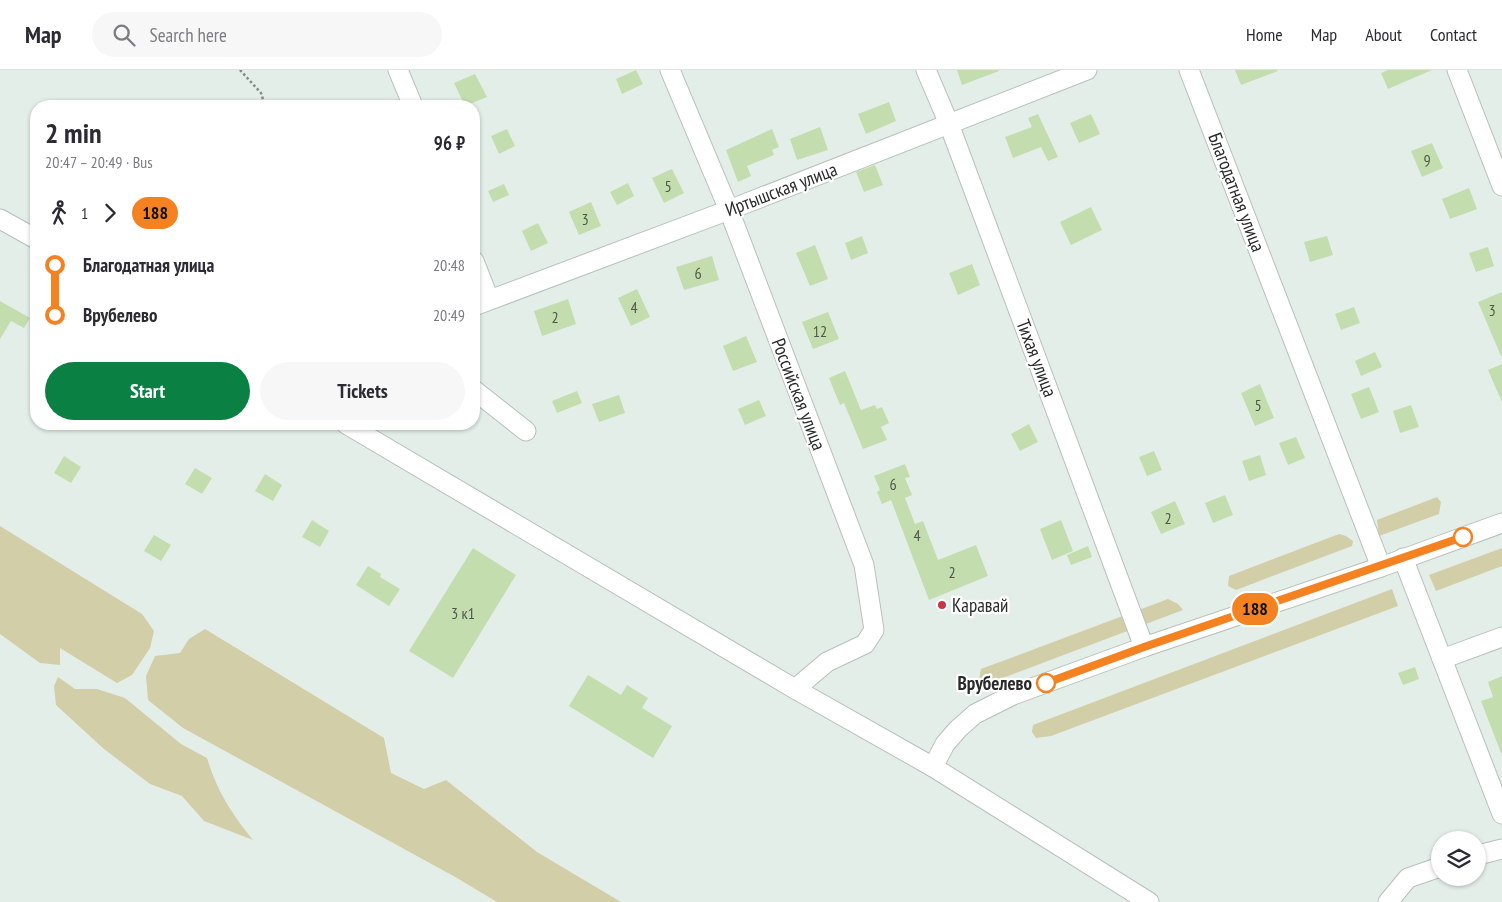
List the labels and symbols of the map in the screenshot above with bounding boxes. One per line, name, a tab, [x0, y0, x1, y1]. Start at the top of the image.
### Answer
street label: Благодатная улица	[1203, 129, 1271, 255]
house number: 9	[1423, 150, 1431, 170]
street label: Иртышская улица	[722, 157, 840, 221]
house number: 5	[664, 176, 672, 196]
house number: 3	[581, 209, 589, 229]
house number: 6	[694, 263, 702, 283]
house number: 4	[630, 297, 638, 317]
house number: 3	[1488, 300, 1496, 320]
house number: 2	[551, 307, 559, 327]
street label: Тихая улица	[1011, 316, 1063, 400]
house number: 12	[813, 321, 827, 341]
street label: Российская улица	[767, 335, 831, 453]
house number: 5	[1254, 395, 1262, 415]
house number: 6	[889, 474, 897, 494]
house number: 2	[1164, 508, 1172, 528]
house number: 4	[913, 525, 921, 545]
unlabelled marker	[1453, 527, 1473, 547]
house number: 2	[948, 562, 956, 582]
place label: Каравай	[952, 593, 1008, 617]
line badge: 188	[1226, 593, 1284, 625]
marker: Каравай	[936, 599, 948, 611]
house number: 3 к1	[451, 603, 475, 623]
place label: Врубелево	[958, 671, 1032, 695]
marker: Врубелево	[1036, 673, 1056, 693]

